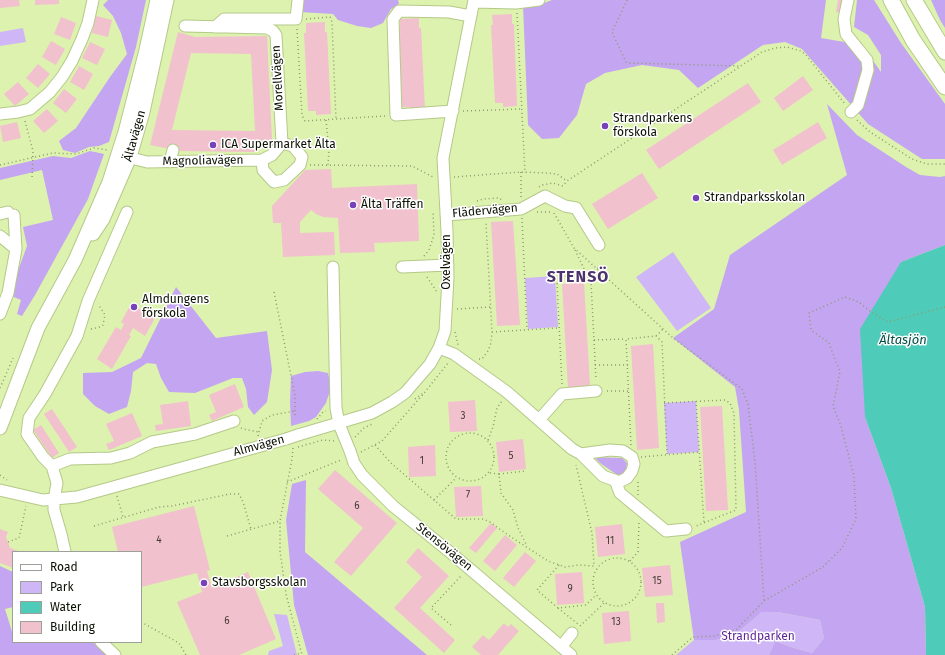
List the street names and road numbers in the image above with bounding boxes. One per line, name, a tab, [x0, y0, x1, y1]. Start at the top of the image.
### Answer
street label: Morellvägen	[269, 45, 287, 111]
street label: Ältavägen	[121, 109, 149, 163]
street label: Magnoliavägen	[162, 153, 244, 169]
street label: Flädervägen	[452, 201, 518, 221]
street label: Oxelvägen	[440, 234, 454, 290]
street label: Almvägen	[232, 432, 286, 460]
street label: Stensövägen	[413, 520, 475, 574]

